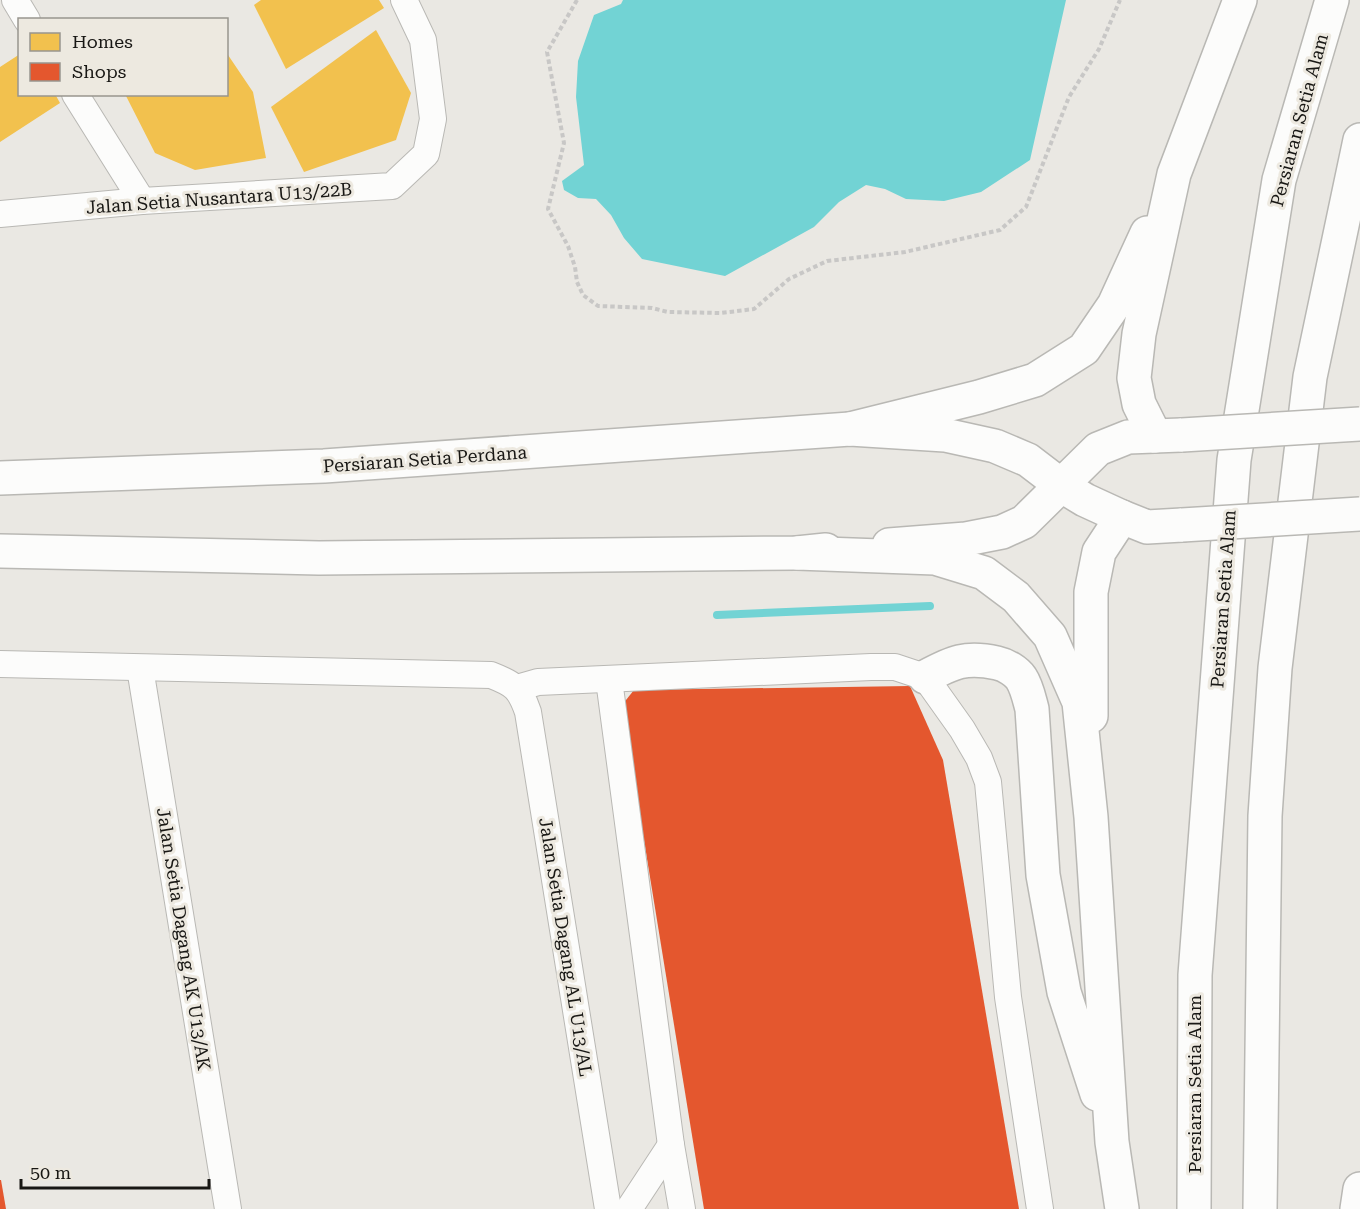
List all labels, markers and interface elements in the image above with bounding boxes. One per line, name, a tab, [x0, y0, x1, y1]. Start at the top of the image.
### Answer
legend	[18, 18, 228, 96]
text: Homes	[72, 31, 133, 52]
street label: Persiaran Setia Alam	[1266, 31, 1332, 209]
text: Shops	[72, 61, 126, 82]
street label: Jalan Setia Nusantara U13/22B	[85, 178, 353, 218]
street label: Persiaran Setia Perdana	[322, 441, 528, 477]
street label: Persiaran Setia Alam	[1206, 509, 1240, 689]
street label: Jalan Setia Dagang AK U13/AK	[153, 806, 215, 1072]
street label: Jalan Setia Dagang AL U13/AL	[535, 816, 597, 1078]
street label: Persiaran Setia Alam	[1184, 995, 1205, 1173]
scale bar	[21, 1152, 208, 1190]
text: 50 m	[30, 1162, 71, 1183]

